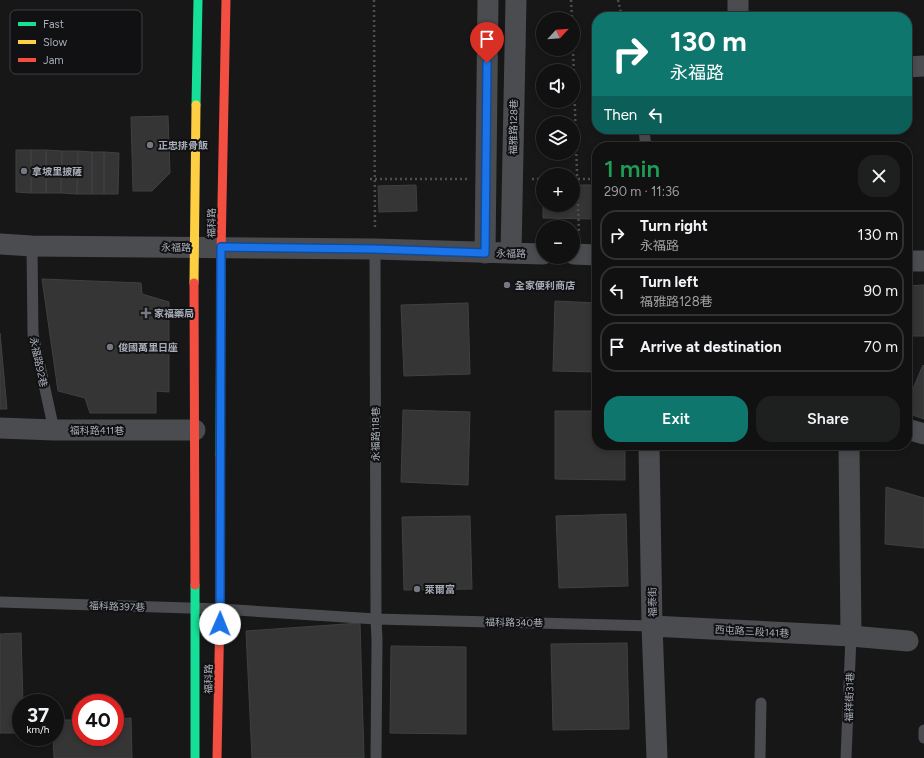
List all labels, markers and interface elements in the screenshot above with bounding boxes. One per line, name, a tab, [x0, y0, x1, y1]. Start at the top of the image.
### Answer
legend	[10, 10, 142, 74]
north arrow	[536, 12, 580, 56]
map controls	[536, 12, 580, 264]
text: Fast	[43, 18, 64, 31]
pin	[470, 22, 504, 63]
text: 130 m	[670, 24, 747, 58]
icon: arrive	[476, 28, 498, 50]
icon: right	[604, 28, 656, 80]
text: Slow	[43, 36, 67, 49]
text: Jam	[43, 54, 64, 67]
text: 永福路	[670, 62, 724, 84]
button: sound	[536, 64, 580, 108]
street label: 福雅路128巷	[507, 99, 520, 155]
icon: left	[645, 104, 667, 126]
text: Then	[604, 106, 637, 124]
button: layers	[536, 116, 580, 160]
place label: 正忠排骨飯	[158, 139, 208, 152]
marker: 正忠排骨飯	[145, 140, 155, 150]
text: 1 min	[604, 154, 660, 183]
button: close	[858, 155, 900, 197]
place label: 拿坡里披薩	[32, 165, 82, 178]
marker: 拿坡里披薩	[19, 166, 29, 176]
button: +	[536, 168, 580, 212]
text: 290 m · 11:36	[604, 184, 679, 199]
street label: 福科路	[205, 208, 218, 238]
text: Turn right	[640, 217, 708, 235]
button: −	[536, 220, 580, 264]
icon: right	[606, 224, 628, 246]
text: 130 m	[858, 226, 898, 244]
text: 永福路	[640, 238, 679, 253]
street label: 永福路	[161, 241, 191, 254]
street label: 永福路	[496, 247, 526, 260]
text: Turn left	[640, 273, 698, 291]
place label: 全家便利商店	[515, 279, 575, 292]
marker: 全家便利商店	[502, 280, 512, 290]
icon: left	[606, 280, 628, 302]
text: 90 m	[863, 282, 898, 300]
text: 福雅路128巷	[640, 294, 713, 309]
place label: 家福藥局	[154, 307, 194, 320]
marker: 家福藥局	[141, 308, 151, 318]
street label: 永福路92巷	[27, 336, 50, 389]
icon: arrive	[606, 336, 628, 358]
text: Arrive at destination	[640, 338, 781, 356]
text: 70 m	[864, 338, 898, 356]
place label: 俊國萬里日座	[118, 341, 178, 354]
marker: 俊國萬里日座	[105, 342, 115, 352]
button: Exit	[604, 396, 748, 442]
button: Share	[756, 396, 900, 442]
street label: 永福路118巷	[369, 407, 382, 461]
street label: 福科路411巷	[70, 424, 124, 437]
place label: 萊爾富	[425, 583, 455, 596]
marker: 萊爾富	[412, 584, 422, 594]
street label: 福泰街	[646, 587, 659, 617]
street label: 福科路397巷	[89, 599, 145, 614]
position arrow	[199, 603, 241, 645]
street label: 福科路340巷	[485, 615, 543, 630]
street label: 西屯路三段141巷	[714, 623, 790, 640]
street label: 福科路	[202, 664, 215, 694]
street label: 福祥街31巷	[842, 672, 857, 722]
speed limit sign: 40	[72, 694, 124, 746]
text: 37	[27, 703, 49, 727]
text: km/h	[27, 723, 49, 736]

